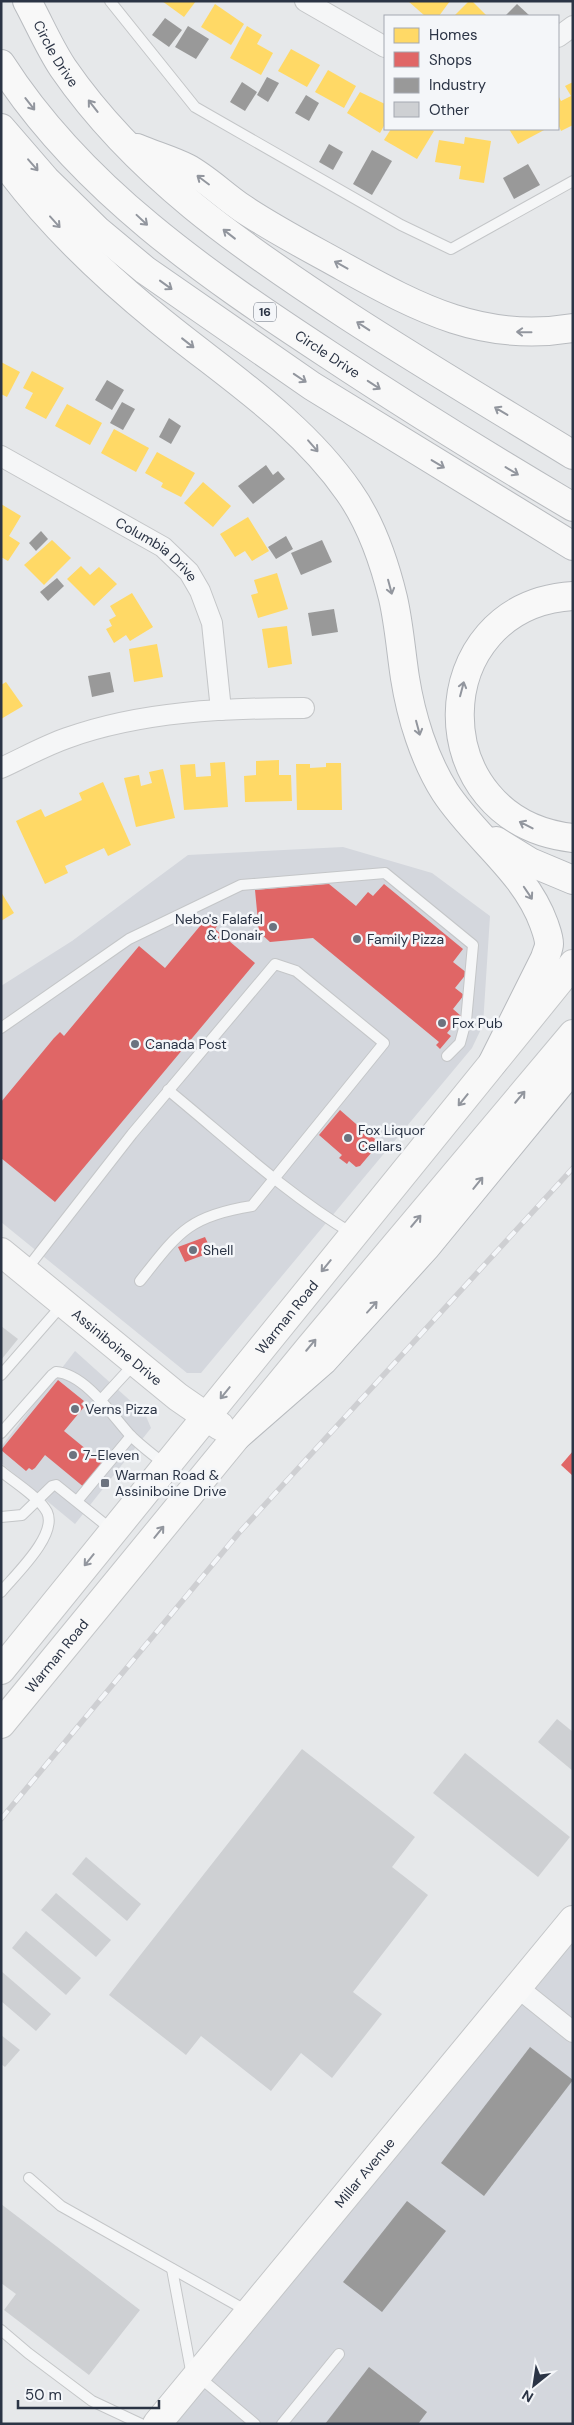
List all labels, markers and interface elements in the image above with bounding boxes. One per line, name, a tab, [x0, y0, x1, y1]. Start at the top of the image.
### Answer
legend	[384, 15, 559, 130]
street label: Circle Drive	[29, 17, 83, 91]
text: Homes	[429, 25, 478, 45]
text: Shops	[429, 50, 472, 70]
text: Industry	[429, 75, 487, 95]
one-way arrow	[24, 97, 35, 110]
one-way arrow	[87, 100, 98, 113]
text: Other	[429, 100, 470, 120]
one-way arrow	[27, 158, 39, 171]
one-way arrow	[196, 175, 210, 185]
one-way arrow	[135, 214, 148, 226]
one-way arrow	[49, 215, 61, 228]
one-way arrow	[223, 229, 236, 240]
one-way arrow	[334, 260, 349, 270]
one-way arrow	[159, 280, 173, 290]
road number: 16	[254, 302, 276, 322]
one-way arrow	[357, 320, 371, 330]
street label: Circle Drive	[291, 326, 363, 382]
one-way arrow	[517, 327, 533, 337]
one-way arrow	[181, 337, 194, 348]
one-way arrow	[293, 372, 307, 383]
one-way arrow	[367, 380, 381, 390]
one-way arrow	[495, 406, 509, 416]
one-way arrow	[307, 440, 319, 453]
one-way arrow	[430, 459, 444, 469]
one-way arrow	[505, 466, 519, 476]
street label: Columbia Drive	[112, 513, 202, 585]
one-way arrow	[386, 579, 395, 595]
one-way arrow	[458, 681, 467, 697]
one-way arrow	[414, 719, 423, 735]
one-way arrow	[519, 820, 534, 829]
one-way arrow	[523, 885, 533, 899]
place label: Nebo's Falafel & Donair	[175, 910, 263, 944]
marker: Nebo's Falafel & Donair	[267, 921, 279, 933]
place label: Family Pizza	[367, 930, 444, 948]
marker: Family Pizza	[351, 933, 363, 945]
place label: Fox Pub	[452, 1014, 503, 1032]
marker: Fox Pub	[436, 1017, 448, 1029]
place label: Canada Post	[145, 1035, 227, 1053]
marker: Canada Post	[129, 1038, 141, 1050]
one-way arrow	[515, 1090, 526, 1103]
one-way arrow	[457, 1093, 468, 1106]
place label: Fox Liquor Cellars	[358, 1121, 425, 1155]
marker: Fox Liquor Cellars	[342, 1132, 354, 1144]
one-way arrow	[472, 1177, 483, 1190]
one-way arrow	[410, 1215, 421, 1228]
place label: Shell	[203, 1241, 233, 1259]
marker: Shell	[187, 1244, 199, 1256]
one-way arrow	[321, 1260, 332, 1273]
street label: Warman Road	[251, 1277, 322, 1358]
one-way arrow	[366, 1300, 378, 1313]
street label: Assiniboine Drive	[68, 1305, 166, 1389]
one-way arrow	[306, 1339, 317, 1352]
one-way arrow	[219, 1386, 230, 1399]
place label: Verns Pizza	[85, 1400, 157, 1418]
marker: Verns Pizza	[69, 1403, 81, 1415]
place label: 7-Eleven	[83, 1446, 139, 1464]
marker: 7-Eleven	[67, 1449, 79, 1461]
place label: Warman Road & Assiniboine Drive	[115, 1466, 226, 1500]
marker: Warman Road & Assiniboine Drive	[99, 1477, 111, 1489]
one-way arrow	[153, 1525, 164, 1538]
one-way arrow	[84, 1553, 95, 1566]
street label: Warman Road	[21, 1615, 92, 1697]
street label: Millar Avenue	[330, 2134, 399, 2211]
north arrow	[509, 2360, 559, 2410]
scale bar	[18, 2378, 159, 2410]
text: 50 m	[25, 2385, 62, 2405]
text: N	[519, 2386, 536, 2407]

